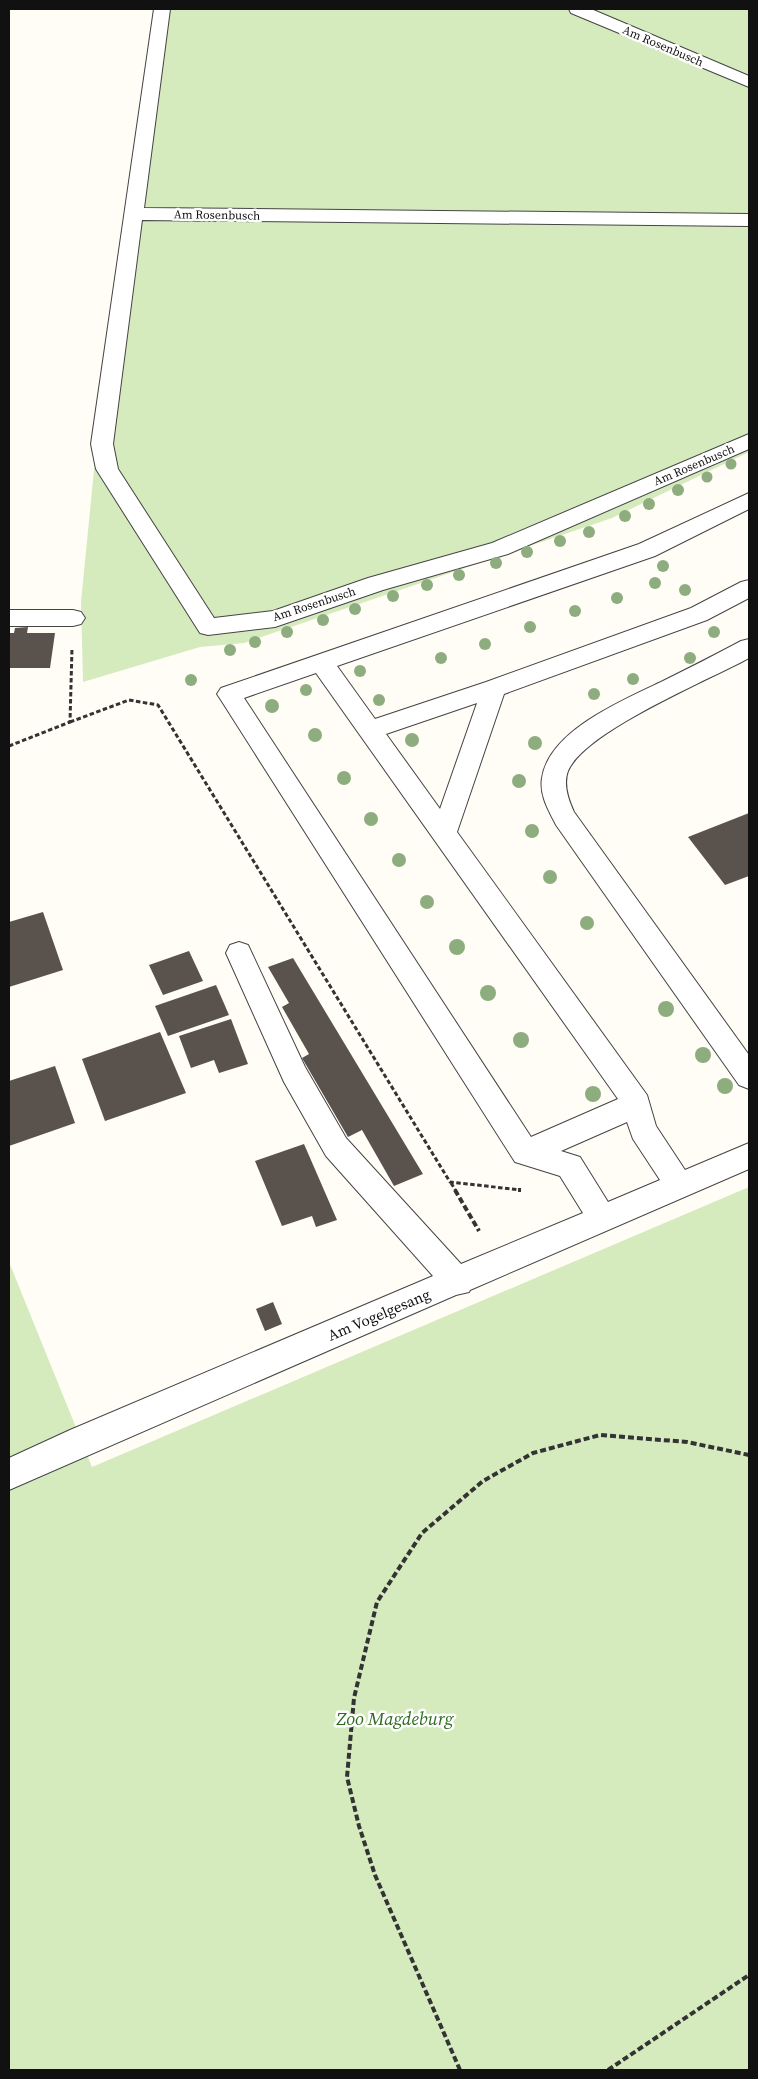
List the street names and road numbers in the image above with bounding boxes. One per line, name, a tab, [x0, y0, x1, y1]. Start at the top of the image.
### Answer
street label: Am Rosenbusch	[620, 22, 706, 70]
street label: Am Rosenbusch	[174, 206, 260, 224]
street label: Am Rosenbusch	[651, 441, 737, 489]
street label: Am Rosenbusch	[270, 583, 358, 625]
street label: Am Vogelgesang	[324, 1283, 433, 1346]

